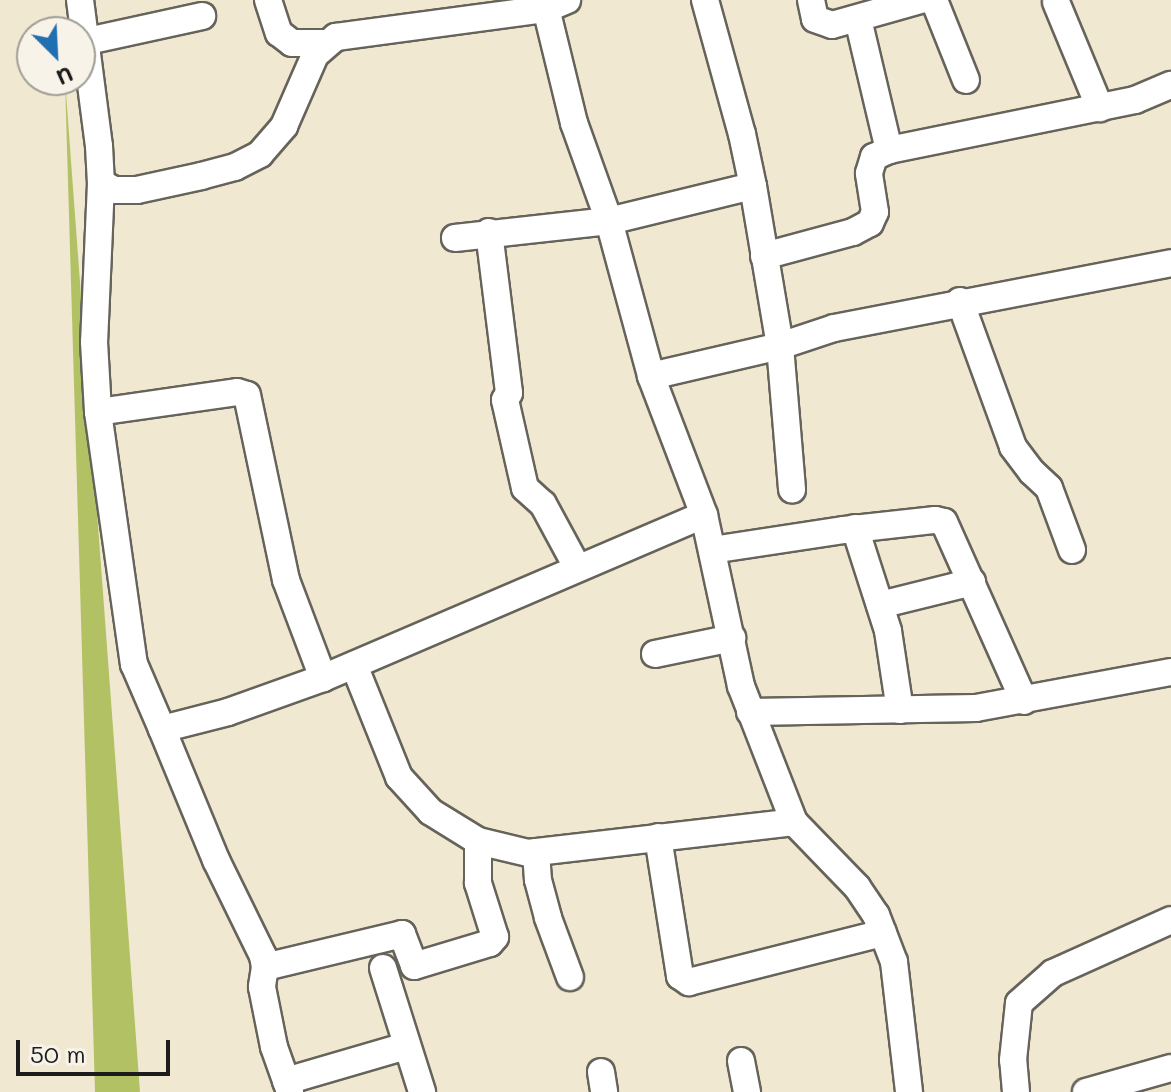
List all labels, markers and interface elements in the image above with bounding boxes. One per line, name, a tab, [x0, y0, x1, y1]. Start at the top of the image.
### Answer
north arrow	[16, 16, 96, 96]
text: U	[52, 60, 78, 93]
scale bar	[20, 1024, 174, 1074]
text: 50 m	[30, 1038, 86, 1069]

